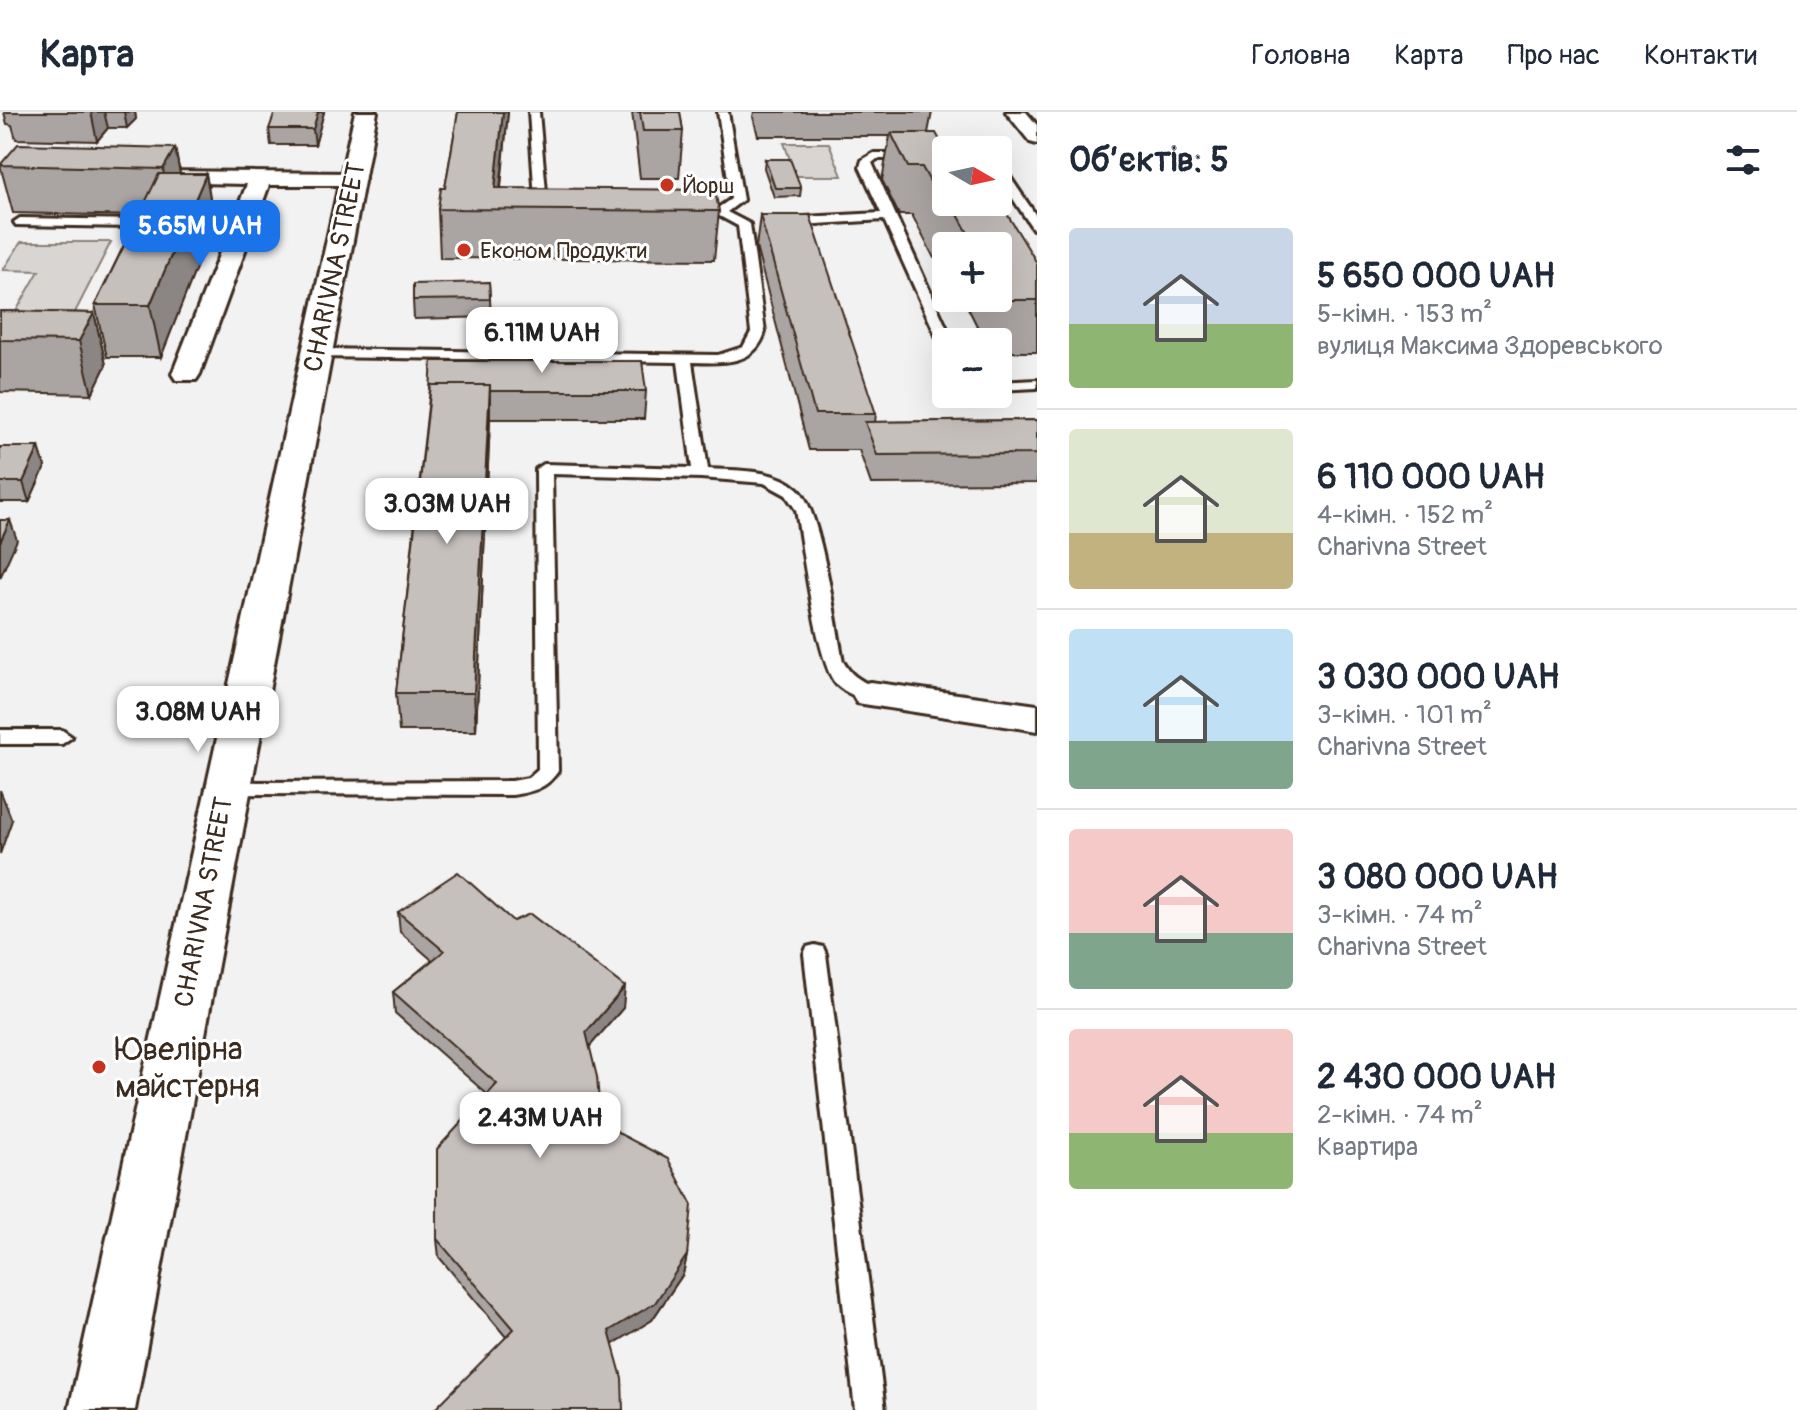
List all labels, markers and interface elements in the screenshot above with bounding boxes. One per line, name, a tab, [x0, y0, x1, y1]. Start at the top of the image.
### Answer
text: Карта	[40, 31, 134, 79]
text: Головна	[1251, 38, 1350, 73]
text: Карта	[1394, 38, 1464, 73]
text: Про нас	[1508, 38, 1600, 73]
text: Контакти	[1644, 38, 1757, 73]
north arrow	[932, 136, 1012, 216]
map controls	[932, 136, 1012, 408]
icon: filters	[1721, 138, 1765, 182]
text: Об’єктів: 5	[1069, 139, 1229, 182]
street label: CHARIVNA STREET	[297, 159, 373, 375]
place label: Йорш	[683, 172, 734, 200]
marker: Йорш	[658, 176, 676, 194]
pin: 5.65M UAH	[108, 200, 292, 268]
text: 5.65M UAH	[138, 210, 262, 242]
button: +	[932, 232, 1012, 312]
place label: Економ Продукти	[480, 237, 647, 265]
marker: Економ Продукти	[455, 241, 473, 259]
text: 5 650 000 UAH	[1317, 255, 1555, 298]
icon: home	[1133, 260, 1229, 356]
text: 5-кімн. · 153 m²	[1317, 298, 1492, 330]
pin: 6.11M UAH	[450, 307, 634, 375]
text: 6.11M UAH	[484, 317, 600, 349]
button: −	[932, 328, 1012, 408]
text: вулиця Максима Здоревського	[1317, 330, 1663, 362]
text: 6 110 000 UAH	[1317, 456, 1545, 499]
icon: home	[1133, 461, 1229, 557]
pin: 3.03M UAH	[355, 478, 539, 546]
text: 3.03M UAH	[383, 488, 511, 520]
text: 4-кімн. · 152 m²	[1317, 499, 1493, 531]
text: Charivna Street	[1317, 531, 1487, 563]
text: 3 030 000 UAH	[1317, 656, 1559, 699]
icon: home	[1133, 661, 1229, 757]
pin: 3.08M UAH	[106, 686, 290, 754]
text: 3.08M UAH	[135, 696, 261, 728]
text: 3-кімн. · 101 m²	[1317, 699, 1492, 731]
text: Charivna Street	[1317, 731, 1487, 763]
street label: CHARIVNA STREET	[168, 794, 240, 1010]
text: 3 080 000 UAH	[1317, 856, 1557, 899]
icon: home	[1133, 861, 1229, 957]
text: 3-кімн. · 74 m²	[1317, 899, 1483, 931]
text: Charivna Street	[1317, 931, 1487, 963]
place label: Ювелірна майстерня	[115, 1030, 260, 1107]
text: 2 430 000 UAH	[1317, 1056, 1556, 1099]
marker: Ювелірна майстерня	[90, 1058, 108, 1076]
icon: home	[1133, 1061, 1229, 1157]
pin: 2.43M UAH	[448, 1092, 632, 1160]
text: 2-кімн. · 74 m²	[1317, 1099, 1483, 1131]
text: 2.43M UAH	[478, 1102, 602, 1134]
text: Квартира	[1317, 1131, 1418, 1163]

